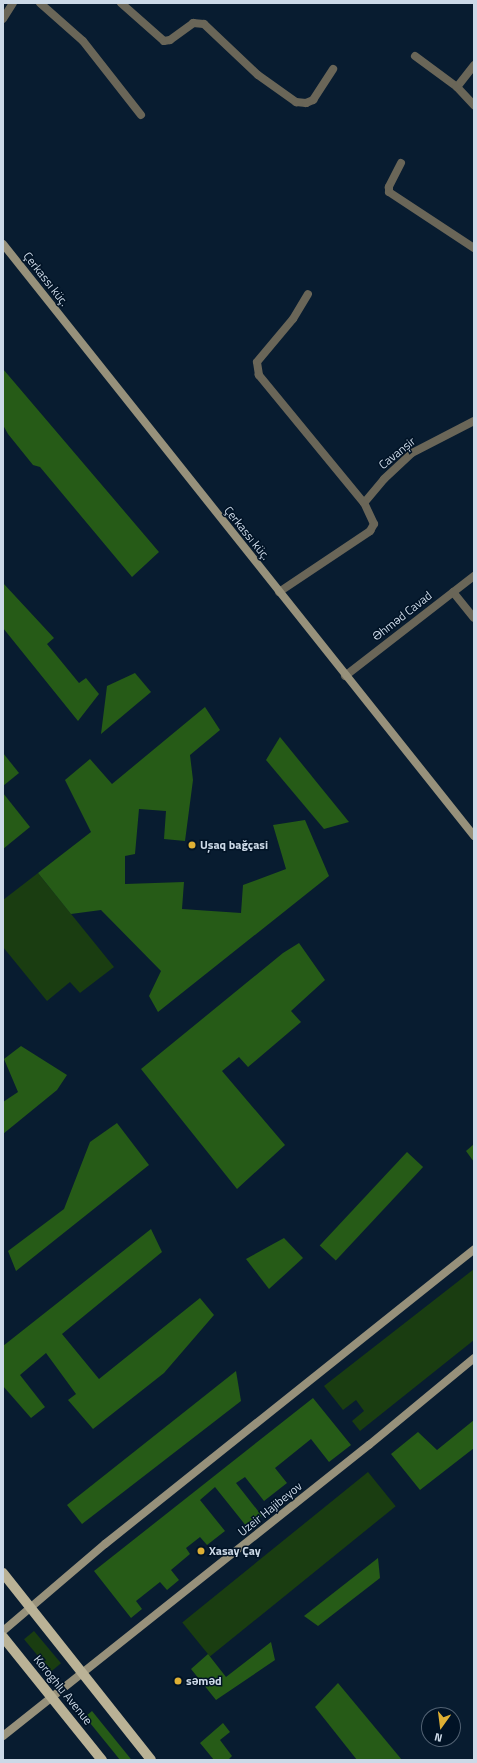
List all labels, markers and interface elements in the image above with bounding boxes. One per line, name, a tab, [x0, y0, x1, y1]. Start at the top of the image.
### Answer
street label: Çerkassı küç.	[20, 249, 72, 309]
street label: Cavanşir	[376, 434, 418, 472]
street label: Çerkassı küç.	[221, 503, 273, 563]
street label: Əhməd Cavad	[369, 588, 435, 644]
place label: Uşaq bağçasi	[200, 838, 268, 852]
marker: Uşaq bağçasi	[187, 840, 197, 850]
street label: Uzeir Hajibeyov	[235, 1479, 305, 1539]
place label: Xasay Çay	[209, 1544, 261, 1558]
marker: Xasay Çay	[196, 1546, 206, 1556]
street label: Koroghlu Avenue	[31, 1652, 95, 1728]
place label: səməd	[186, 1674, 222, 1688]
marker: səməd	[173, 1676, 183, 1686]
north arrow	[421, 1707, 461, 1747]
text: N	[433, 1729, 444, 1746]

